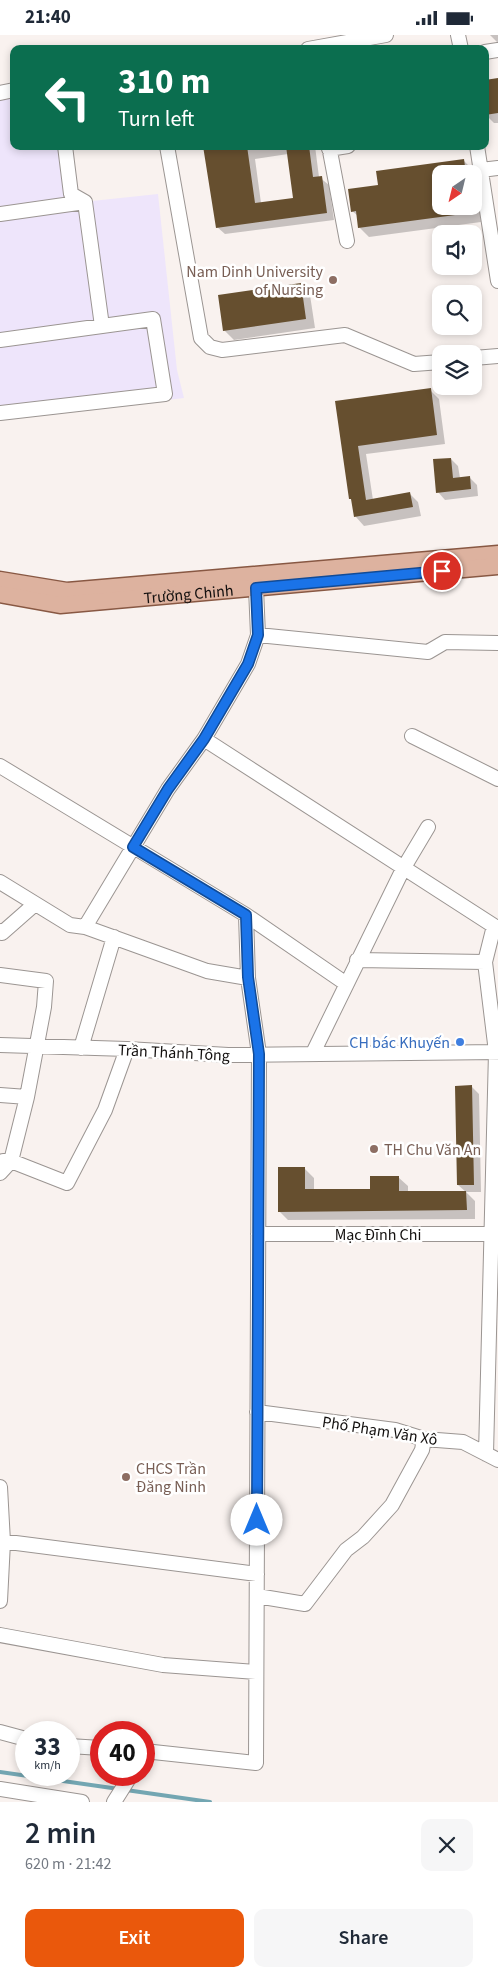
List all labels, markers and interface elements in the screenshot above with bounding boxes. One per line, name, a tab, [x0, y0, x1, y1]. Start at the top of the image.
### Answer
text: 21:40	[25, 4, 71, 31]
text: 310 m	[118, 57, 210, 107]
icon: left	[35, 65, 100, 130]
text: Turn left	[118, 103, 194, 135]
north arrow	[432, 165, 482, 215]
map controls	[432, 165, 482, 395]
button: sound	[432, 225, 482, 275]
place label: Nam Dinh University of Nursing	[186, 261, 324, 301]
marker: Nam Dinh University of Nursing	[327, 274, 339, 286]
button: search	[432, 285, 482, 335]
button: layers	[432, 345, 482, 395]
pin	[421, 550, 463, 592]
icon: arrive	[428, 557, 456, 585]
street label: Trường Chinh	[143, 580, 234, 610]
place label: CH bác Khuyến	[349, 1032, 450, 1054]
marker: CH bác Khuyến	[454, 1036, 466, 1048]
street label: Trần Thánh Tông	[117, 1039, 230, 1067]
place label: TH Chu Văn An	[384, 1139, 481, 1161]
marker: TH Chu Văn An	[368, 1143, 380, 1155]
street label: Mạc Đĩnh Chi	[335, 1224, 421, 1246]
street label: Phố Phạm Văn Xô	[321, 1411, 439, 1451]
place label: CHCS Trần Đăng Ninh	[136, 1458, 206, 1498]
marker: CHCS Trần Đăng Ninh	[120, 1471, 132, 1483]
position arrow	[230, 1493, 282, 1545]
speed limit sign: 40	[90, 1721, 155, 1786]
text: 33	[34, 1729, 61, 1765]
text: km/h	[34, 1757, 61, 1774]
text: 2 min	[25, 1812, 96, 1855]
button: close	[421, 1819, 473, 1871]
text: 620 m · 21:42	[25, 1853, 112, 1875]
button: Exit	[25, 1909, 244, 1967]
button: Share	[254, 1909, 473, 1967]

